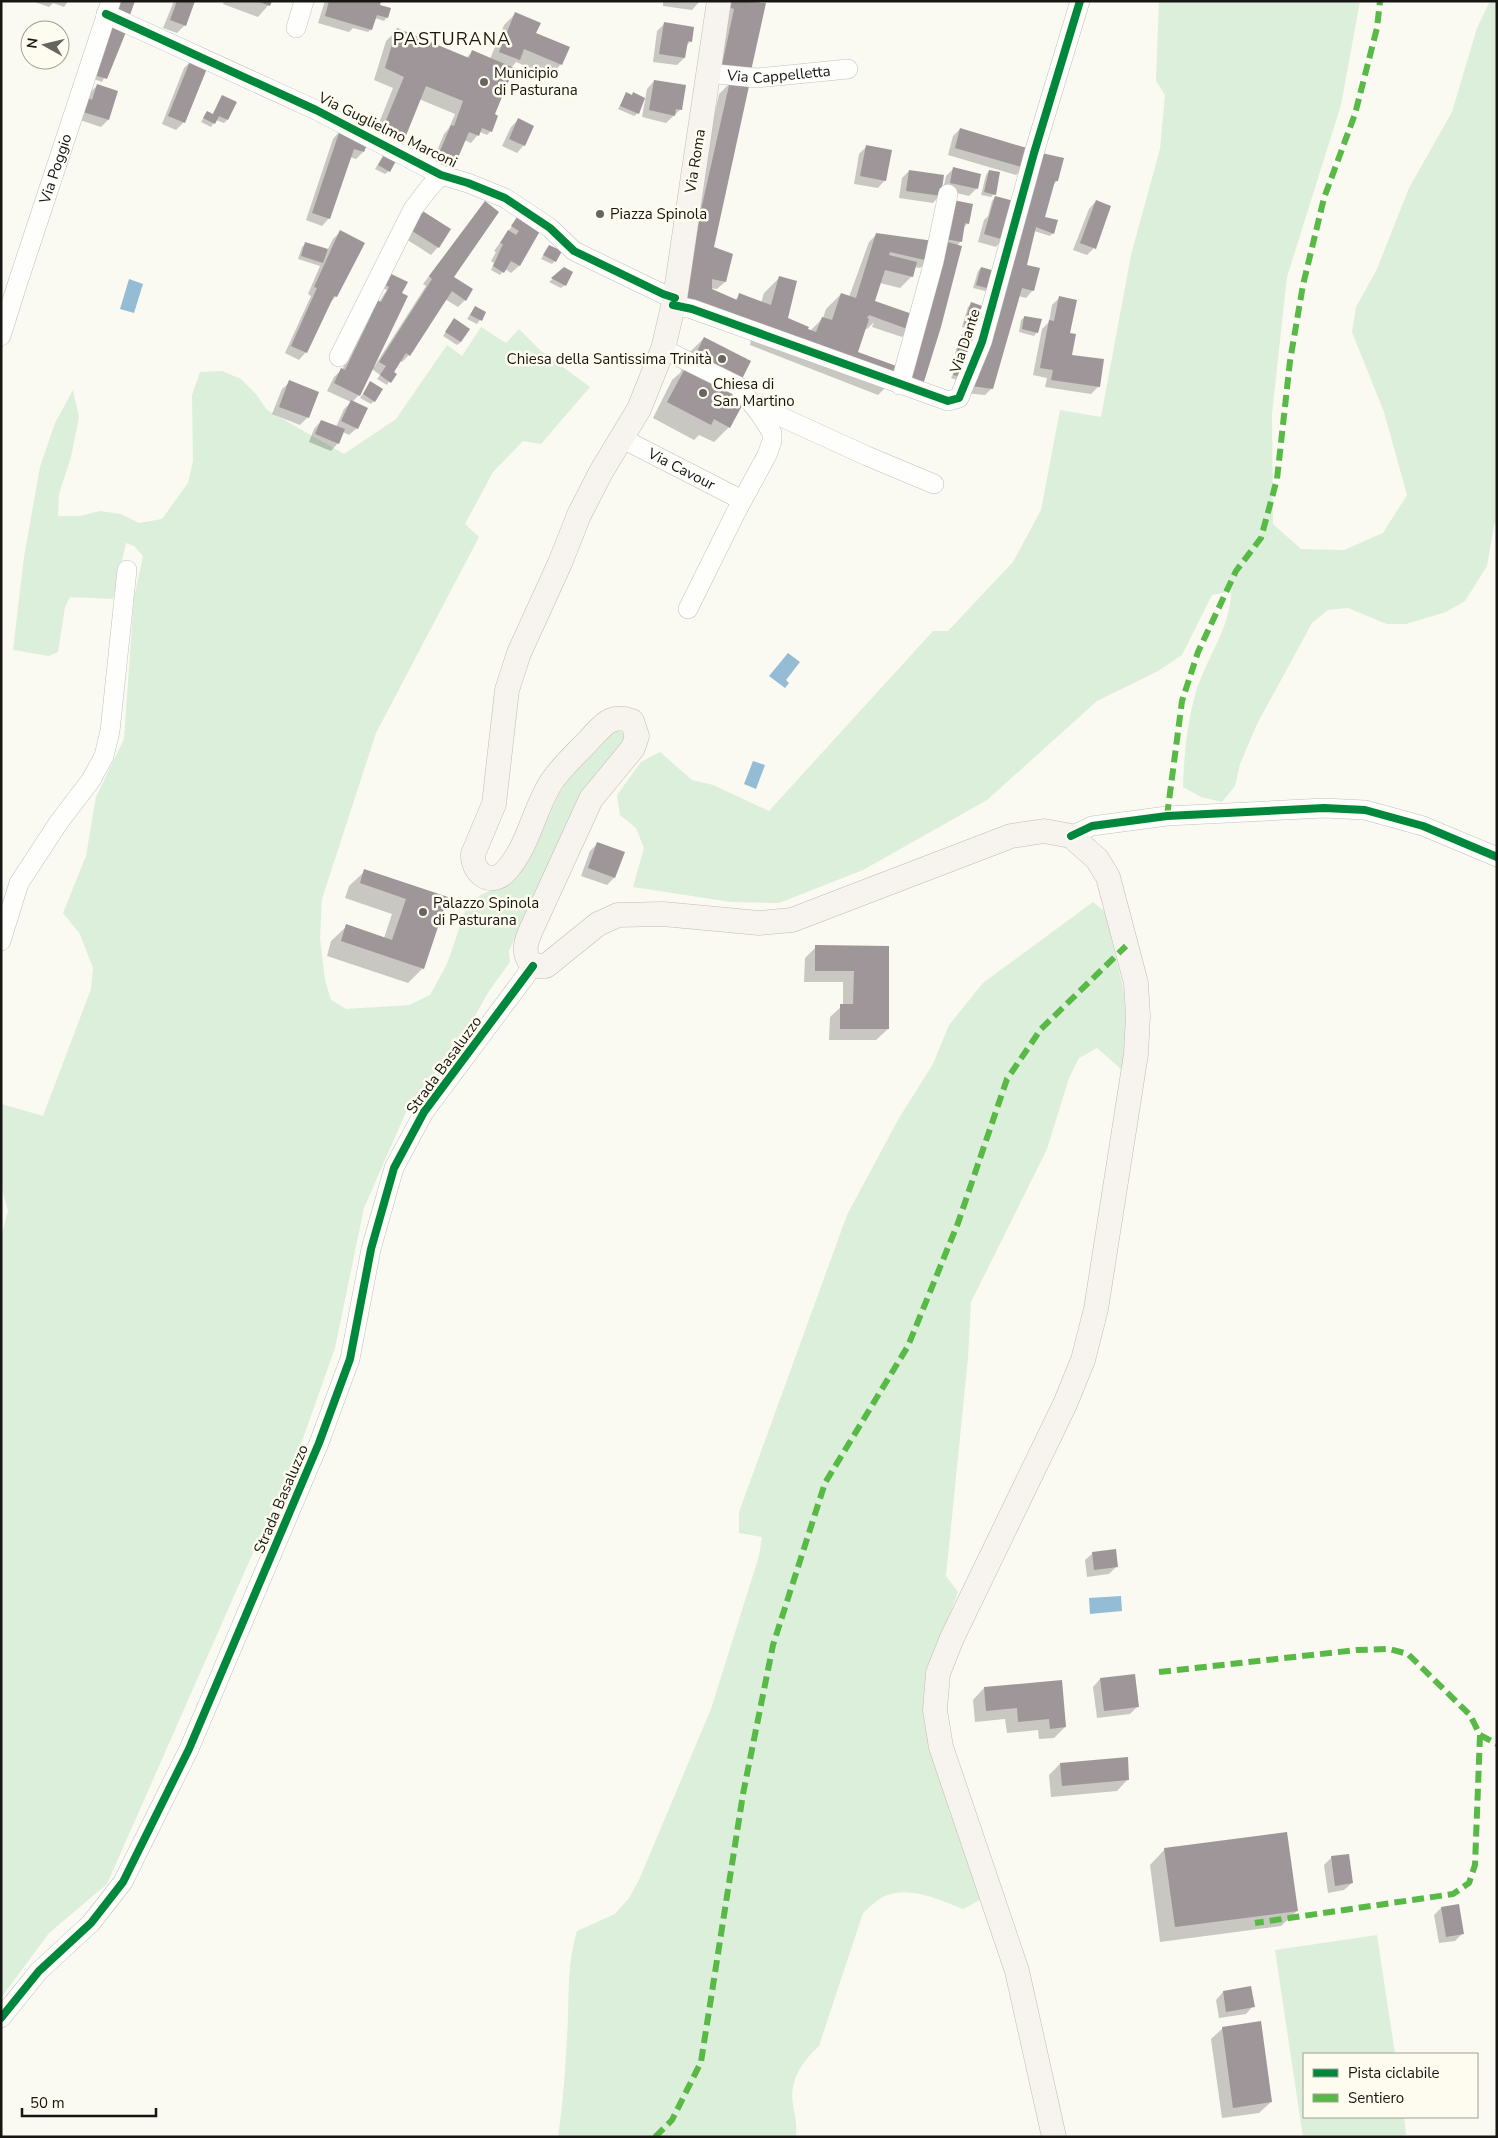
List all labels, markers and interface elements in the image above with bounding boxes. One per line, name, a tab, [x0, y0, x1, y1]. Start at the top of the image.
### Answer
north arrow	[20, 20, 70, 70]
district label: PASTURANA	[393, 27, 511, 51]
text: N	[22, 37, 43, 50]
street label: Via Cappelletta	[725, 61, 831, 88]
place label: Municipio di Pasturana	[494, 63, 578, 100]
marker: Municipio di Pasturana	[478, 76, 490, 88]
street label: Via Guglielmo Marconi	[314, 87, 461, 172]
street label: Via Roma	[680, 128, 710, 195]
street label: Via Poggio	[34, 131, 76, 207]
place label: Piazza Spinola	[610, 204, 707, 224]
marker: Piazza Spinola	[594, 208, 606, 220]
street label: Via Dante	[945, 306, 985, 377]
place label: Chiesa della Santissima Trinità	[507, 349, 712, 369]
marker: Chiesa della Santissima Trinità	[716, 353, 728, 365]
place label: Chiesa di San Martino	[713, 374, 795, 411]
marker: Chiesa di San Martino	[697, 387, 709, 399]
street label: Via Cavour	[644, 443, 719, 495]
place label: Palazzo Spinola di Pasturana	[433, 893, 539, 930]
marker: Palazzo Spinola di Pasturana	[417, 906, 429, 918]
street label: Strada Basaluzzo	[402, 1012, 486, 1118]
street label: Strada Basaluzzo	[249, 1442, 313, 1556]
legend	[1303, 2053, 1478, 2118]
text: Pista ciclabile	[1348, 2063, 1440, 2083]
scale bar	[22, 2086, 156, 2118]
text: Sentiero	[1348, 2088, 1404, 2108]
text: 50 m	[30, 2093, 65, 2113]

